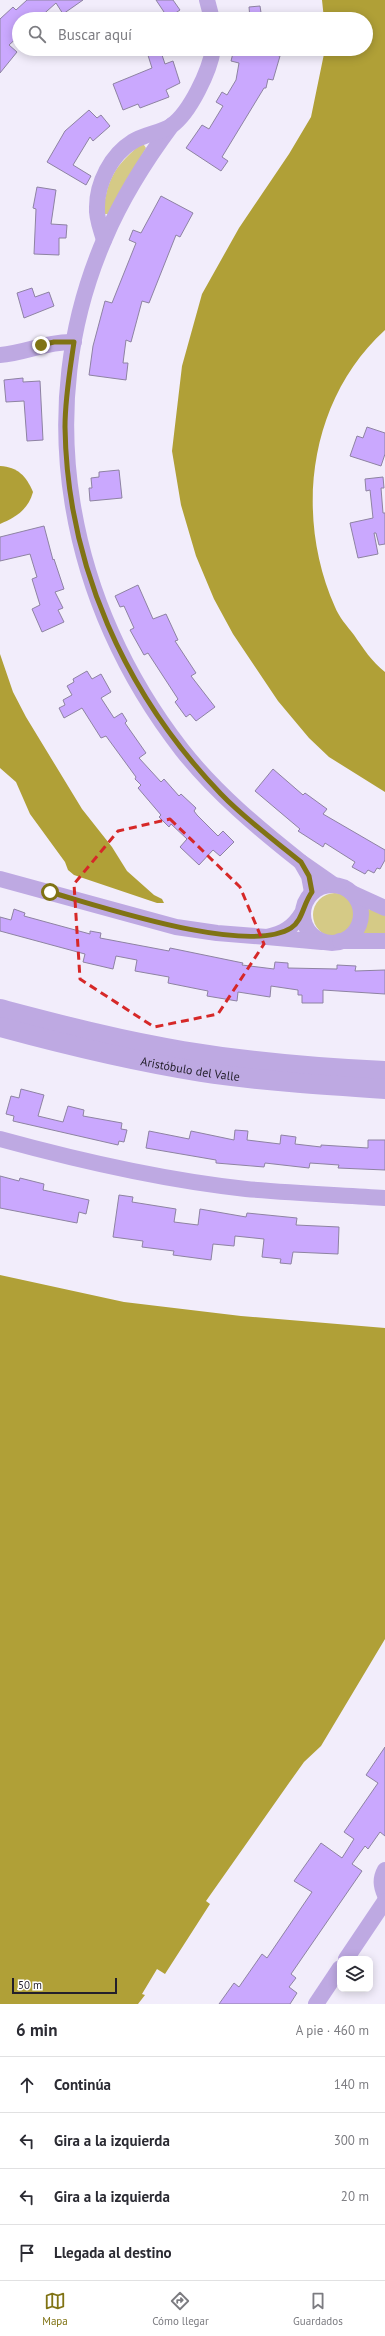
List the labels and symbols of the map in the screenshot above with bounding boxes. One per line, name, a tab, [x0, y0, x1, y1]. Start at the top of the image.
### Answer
route end	[32, 336, 50, 354]
route start	[41, 883, 59, 901]
street label: Aristóbulo del Valle	[139, 1053, 241, 1084]
scale bar	[12, 1976, 117, 1995]

